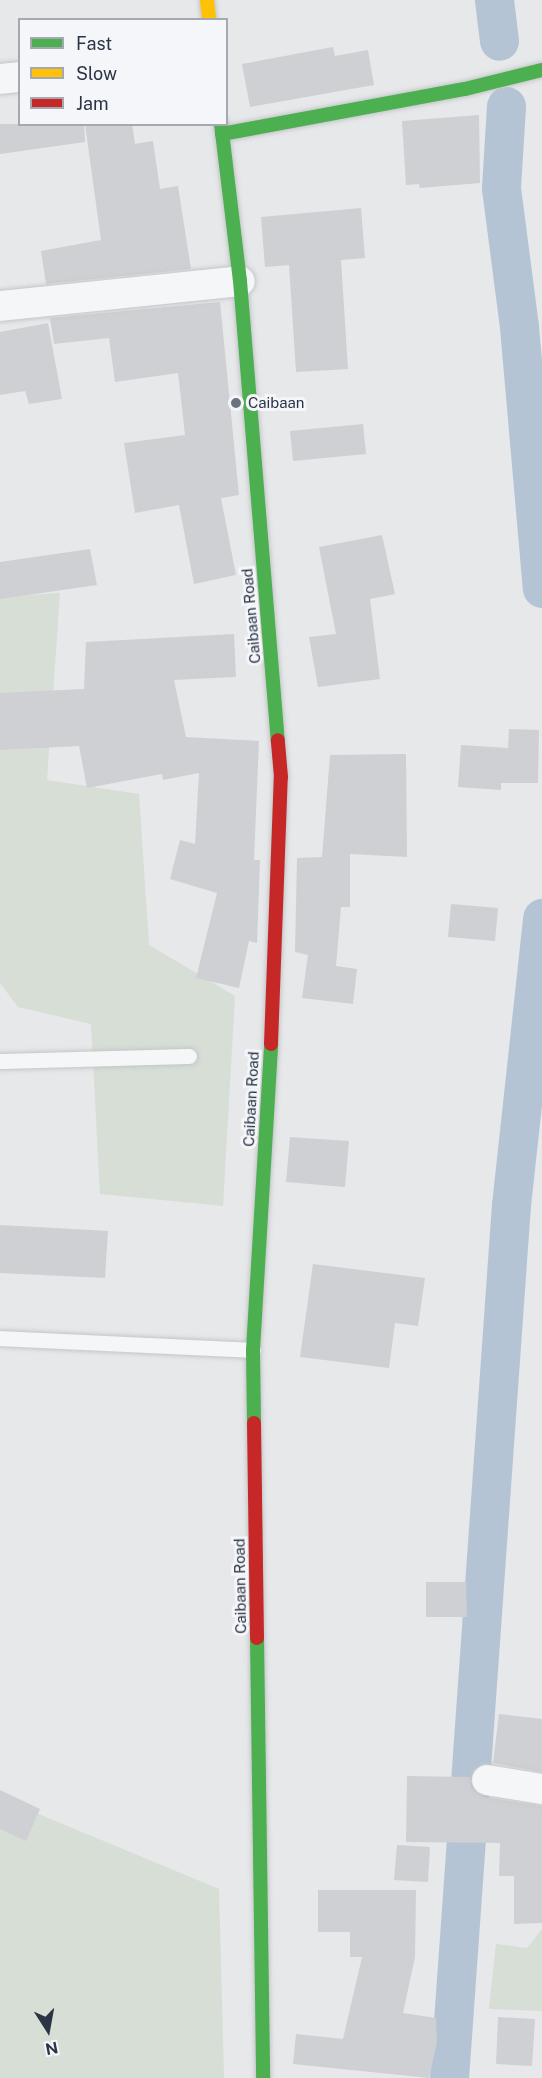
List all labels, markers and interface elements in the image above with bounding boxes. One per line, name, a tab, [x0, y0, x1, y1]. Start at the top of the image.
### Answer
legend	[18, 18, 228, 126]
text: Fast	[76, 33, 112, 54]
text: Slow	[76, 63, 117, 84]
text: Jam	[76, 93, 109, 114]
place label: Caibaan	[248, 394, 304, 412]
marker: Caibaan	[229, 396, 243, 410]
street label: Caibaan Road	[238, 568, 264, 664]
street label: Caibaan Road	[240, 1051, 262, 1147]
street label: Caibaan Road	[230, 1538, 250, 1634]
north arrow	[18, 2000, 78, 2060]
text: N	[44, 2038, 59, 2059]

